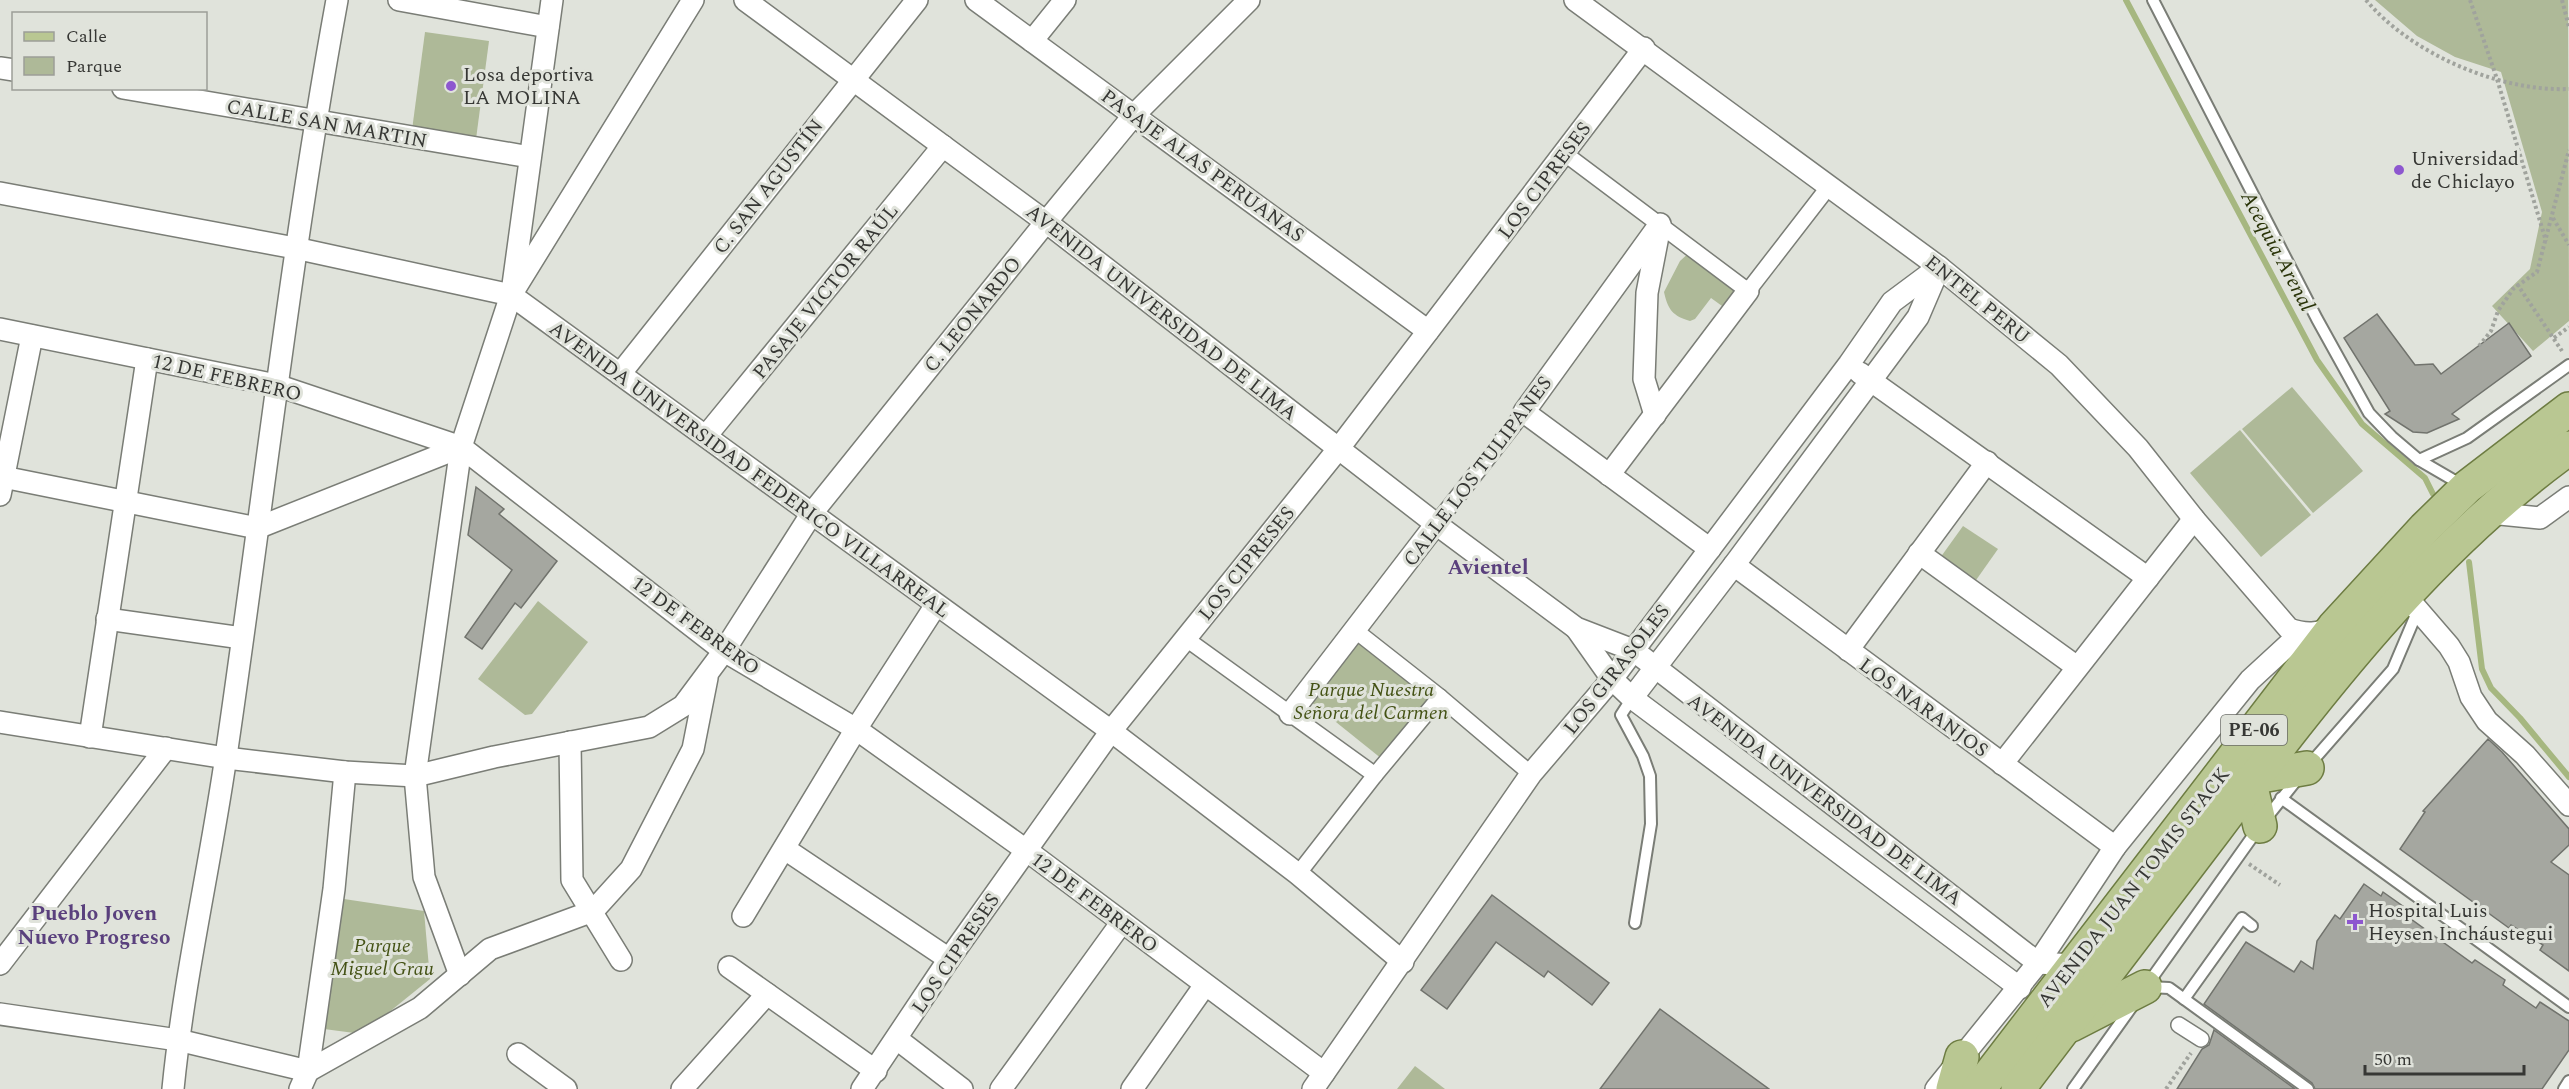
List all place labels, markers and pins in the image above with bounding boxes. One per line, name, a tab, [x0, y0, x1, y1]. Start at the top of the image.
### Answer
place label: Losa deportiva LA MOLINA	[463, 60, 594, 113]
marker: Losa deportiva LA MOLINA	[444, 79, 458, 93]
place label: Universidad de Chiclayo	[2411, 144, 2519, 197]
marker: Universidad de Chiclayo	[2392, 163, 2406, 177]
place label: Hospital Luis Heysen Incháustegui	[2368, 896, 2554, 949]
marker: Hospital Luis Heysen Incháustegui	[2346, 913, 2364, 931]

